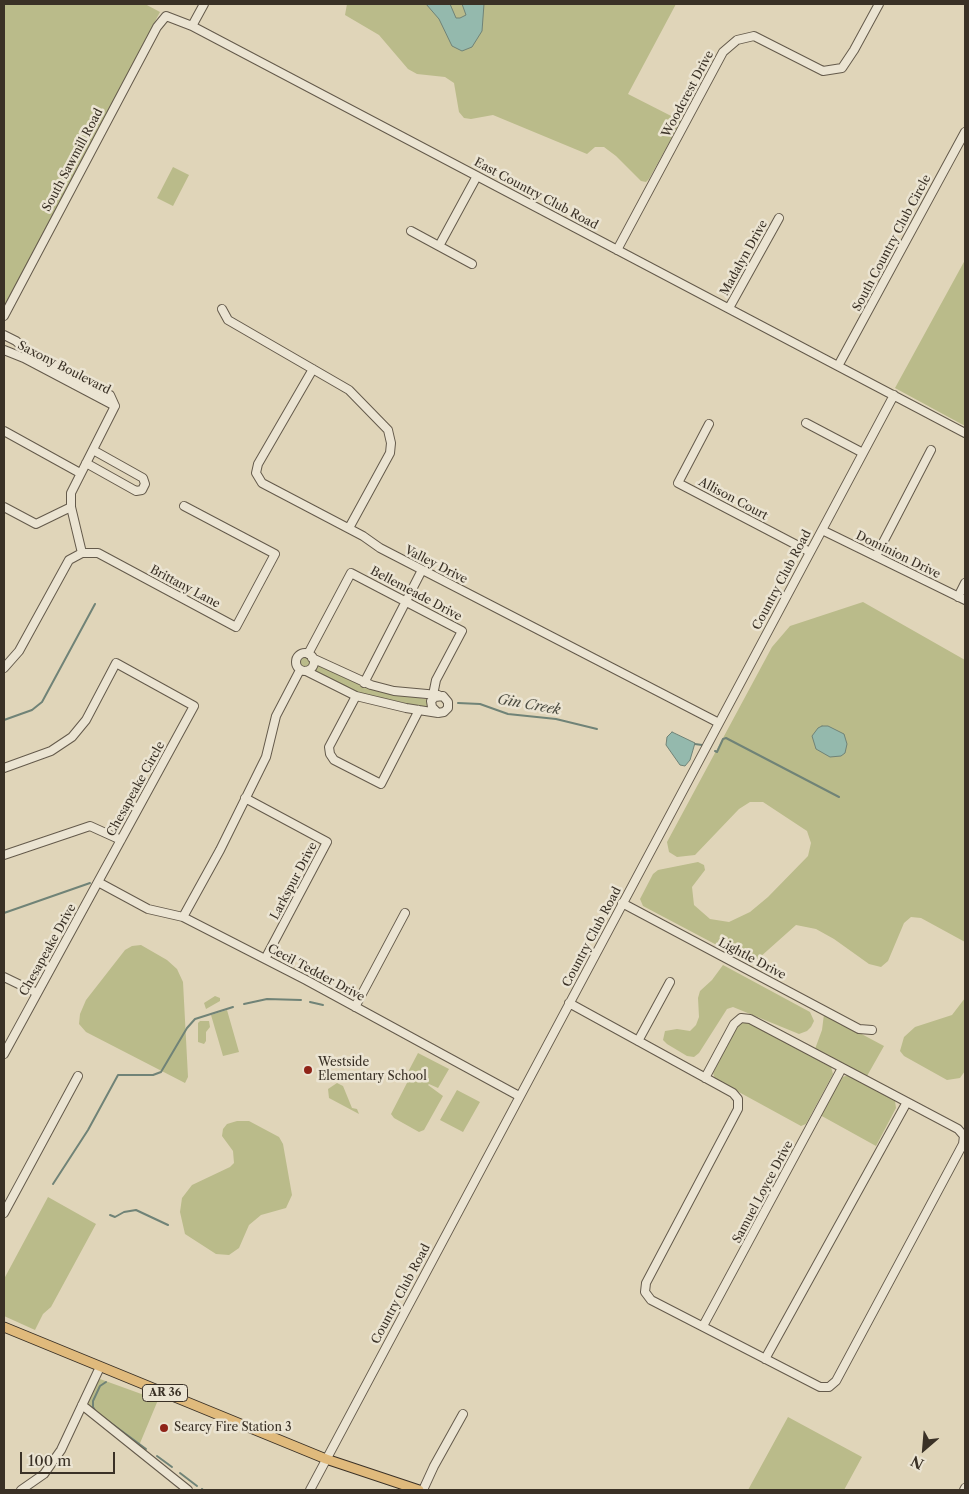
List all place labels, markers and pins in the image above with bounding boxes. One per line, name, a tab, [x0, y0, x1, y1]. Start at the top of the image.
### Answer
place label: Westside Elementary School	[318, 1056, 427, 1084]
marker: Westside Elementary School	[302, 1064, 314, 1076]
place label: Searcy Fire Station 3	[174, 1421, 292, 1435]
marker: Searcy Fire Station 3	[158, 1422, 170, 1434]

